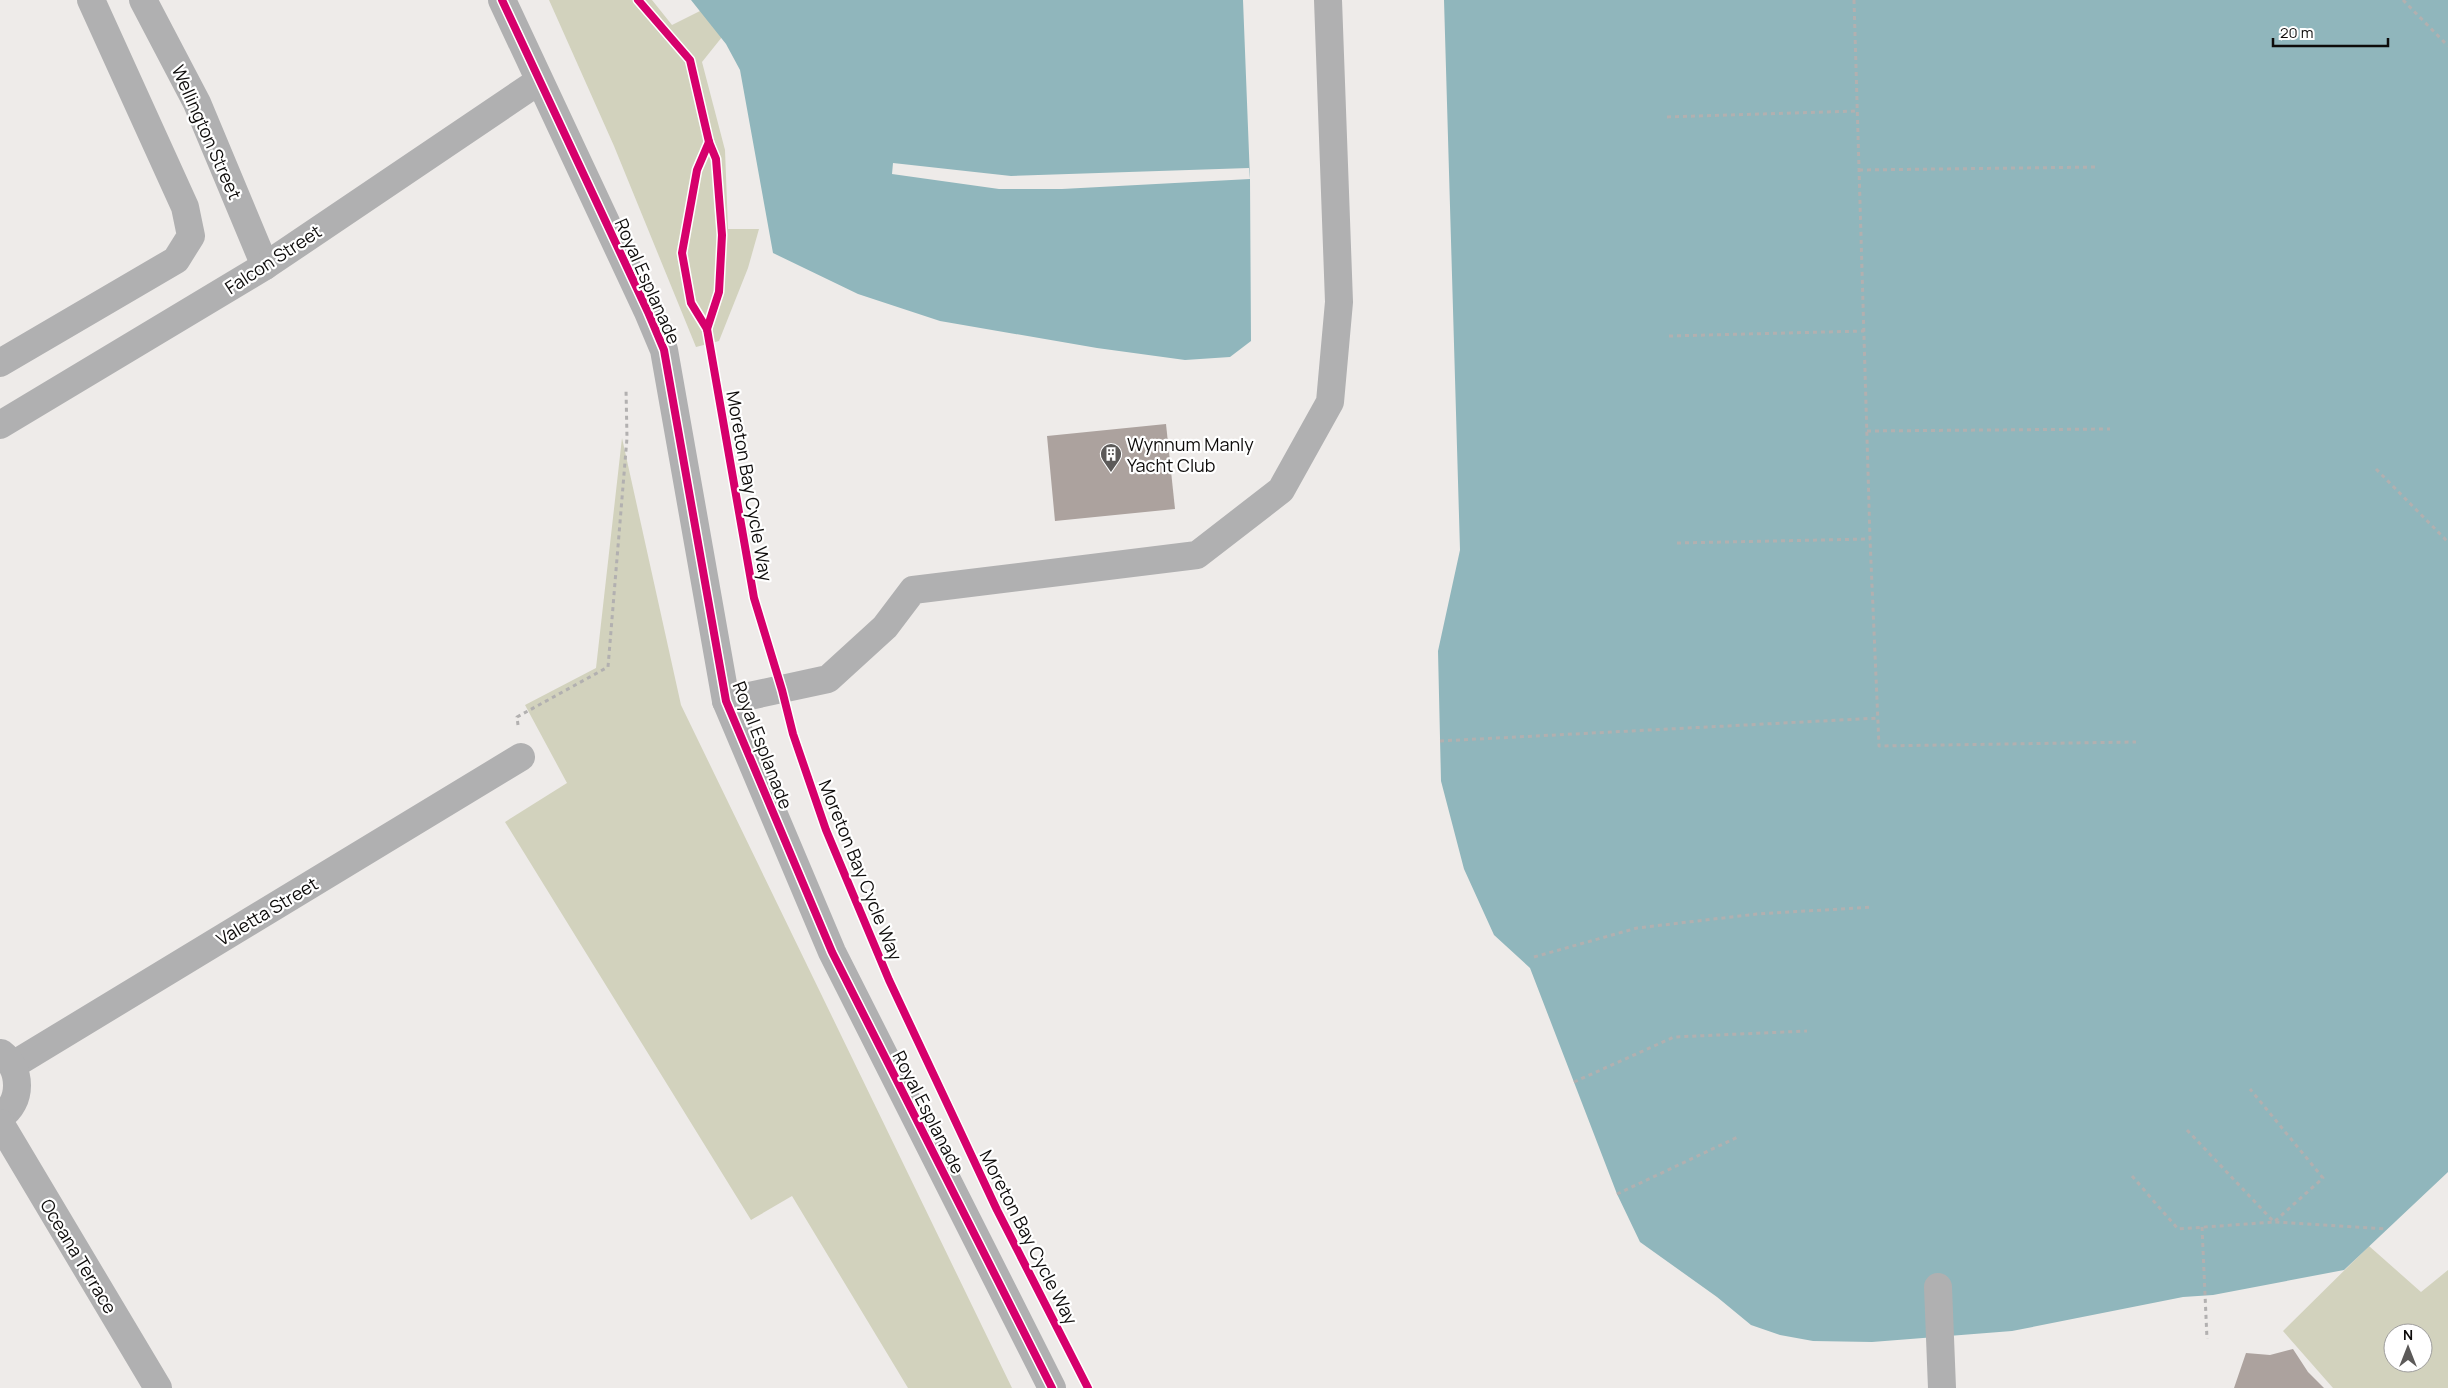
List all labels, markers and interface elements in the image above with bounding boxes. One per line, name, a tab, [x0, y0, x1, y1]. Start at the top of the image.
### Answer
scale bar	[2273, 15, 2388, 47]
text: 20 m	[2280, 22, 2313, 43]
street label: Wellington Street	[167, 61, 247, 203]
street label: Royal Esplanade	[610, 214, 686, 348]
street label: Falcon Street	[220, 219, 326, 299]
street label: Moreton Bay Cycle Way	[721, 389, 779, 584]
place label: Wynnum Manly Yacht Club	[1127, 432, 1254, 477]
building icon: Wynnum Manly Yacht Club	[1099, 442, 1123, 473]
street label: Royal Esplanade	[728, 678, 798, 812]
street label: Moreton Bay Cycle Way	[814, 776, 908, 964]
street label: Valetta Street	[212, 871, 322, 951]
street label: Royal Esplanade	[888, 1046, 970, 1178]
street label: Moreton Bay Cycle Way	[974, 1146, 1084, 1329]
street label: Oceana Terrace	[35, 1194, 123, 1318]
north arrow	[2383, 1323, 2433, 1373]
text: N	[2403, 1325, 2413, 1344]

